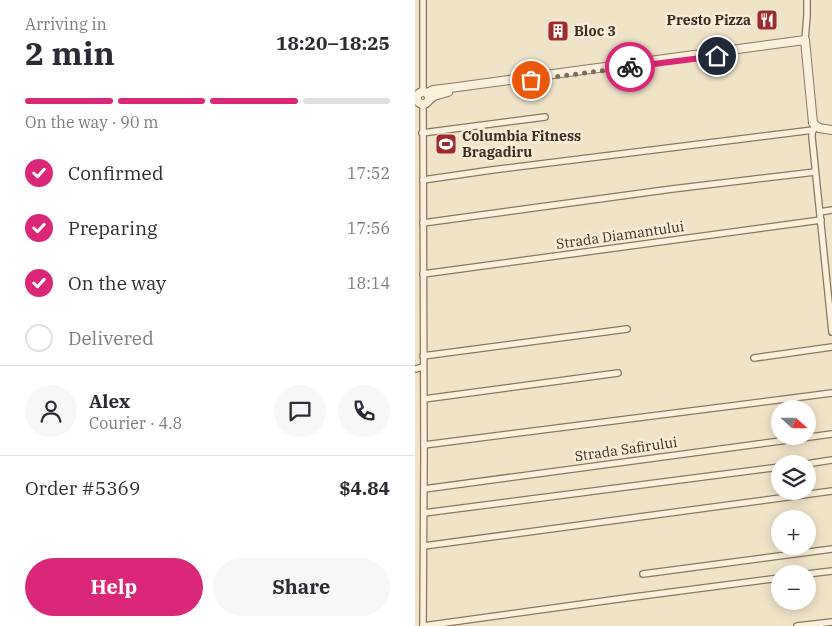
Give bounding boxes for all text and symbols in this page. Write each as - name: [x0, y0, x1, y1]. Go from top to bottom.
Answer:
- restaurant icon: Presto Pizza: [755, 8, 779, 32]
- place label: Presto Pizza: [667, 11, 751, 29]
- text: Arriving in: [25, 14, 107, 34]
- building icon: Bloc 3: [546, 19, 570, 43]
- place label: Bloc 3: [574, 22, 616, 40]
- text: 18:20–18:25: [276, 31, 390, 55]
- text: 2 min: [25, 32, 115, 74]
- pin: [696, 35, 738, 77]
- courier: [605, 42, 655, 92]
- icon: home: [703, 42, 731, 70]
- icon: bike: [616, 53, 644, 81]
- pin: [510, 59, 552, 101]
- icon: bag: [517, 66, 545, 94]
- text: On the way · 90 m: [25, 112, 159, 132]
- place label: Columbia Fitness Bragadiru: [462, 127, 581, 161]
- sports icon: Columbia Fitness Bragadiru: [434, 132, 458, 156]
- icon: check: [25, 159, 53, 187]
- text: Confirmed: [68, 161, 163, 185]
- text: 17:52: [347, 163, 390, 183]
- icon: check: [25, 214, 53, 242]
- text: Preparing: [68, 216, 157, 240]
- street label: Strada Diamantului: [555, 217, 685, 253]
- text: 17:56: [347, 218, 390, 238]
- icon: check: [25, 269, 53, 297]
- text: On the way: [68, 271, 166, 295]
- text: 18:14: [347, 273, 390, 293]
- text: Delivered: [68, 326, 154, 350]
- button: person: [25, 385, 77, 437]
- button: chat: [274, 385, 326, 437]
- button: phone: [338, 385, 390, 437]
- text: Alex: [89, 389, 130, 413]
- north arrow: [771, 400, 816, 445]
- map controls: [771, 400, 816, 610]
- text: Courier · 4.8: [89, 413, 182, 433]
- street label: Strada Safirului: [573, 433, 679, 465]
- button: layers: [771, 455, 816, 500]
- text: Order #5369: [25, 476, 140, 500]
- text: $4.84: [339, 476, 390, 500]
- button: +: [771, 510, 816, 555]
- button: Help: [25, 558, 203, 616]
- button: Share: [213, 558, 390, 616]
- button: −: [771, 565, 816, 610]

